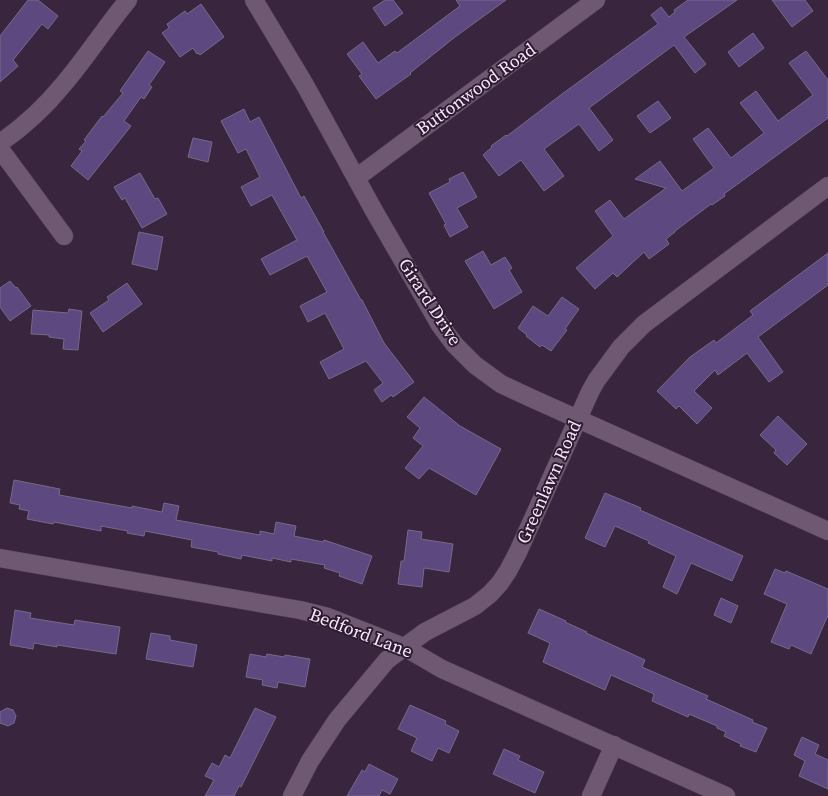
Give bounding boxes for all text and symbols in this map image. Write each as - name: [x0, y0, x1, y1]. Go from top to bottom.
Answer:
- street label: Buttonwood Road: [411, 37, 540, 140]
- street label: Girard Drive: [393, 253, 468, 350]
- street label: Greenlawn Road: [510, 416, 587, 547]
- street label: Bedford Lane: [306, 601, 416, 664]

